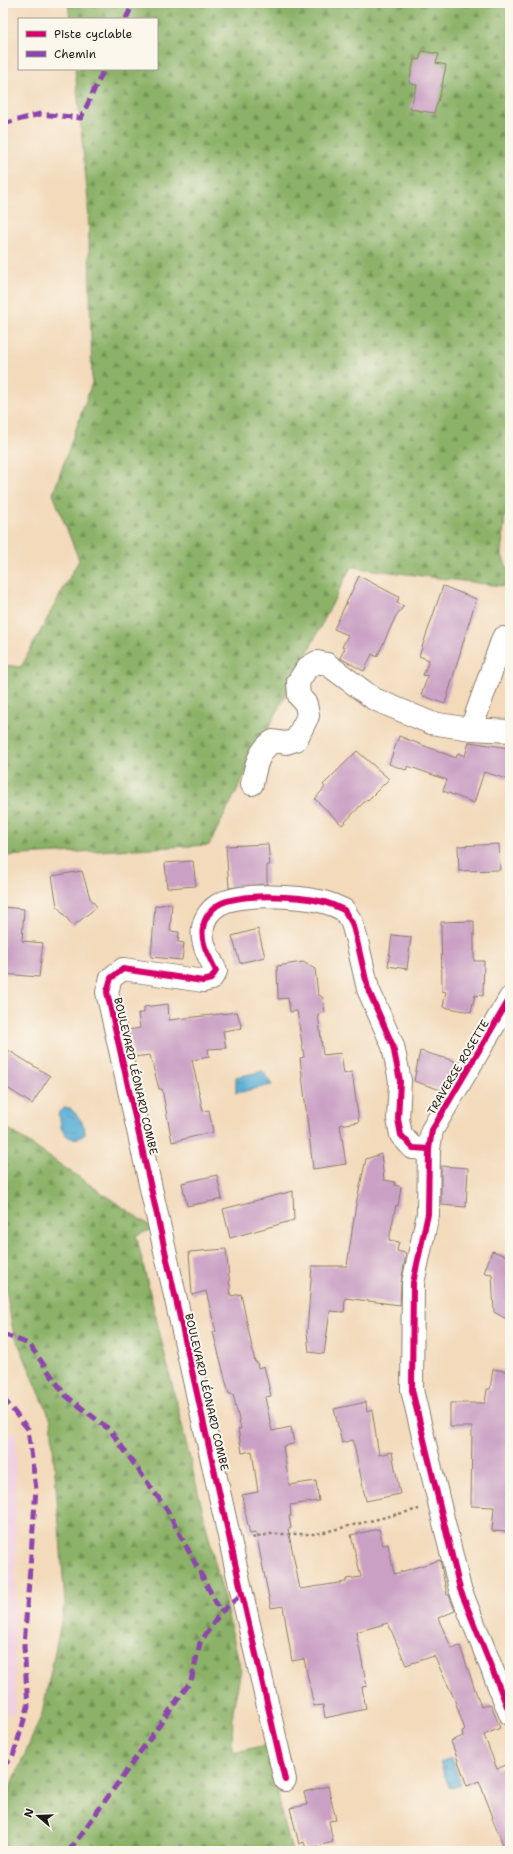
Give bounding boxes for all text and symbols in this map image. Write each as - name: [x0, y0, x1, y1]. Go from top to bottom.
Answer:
- legend: [18, 18, 158, 70]
- text: Piste cyclable: [54, 26, 132, 42]
- text: Chemin: [54, 46, 96, 62]
- street label: BOULEVARD LÉONARD COMBE: [110, 996, 162, 1156]
- street label: TRAVERSE ROSETTE: [424, 1017, 493, 1118]
- street label: BOULEVARD LÉONARD COMBE: [181, 1312, 233, 1472]
- north arrow: [18, 1796, 58, 1836]
- text: N: [21, 1806, 38, 1819]

